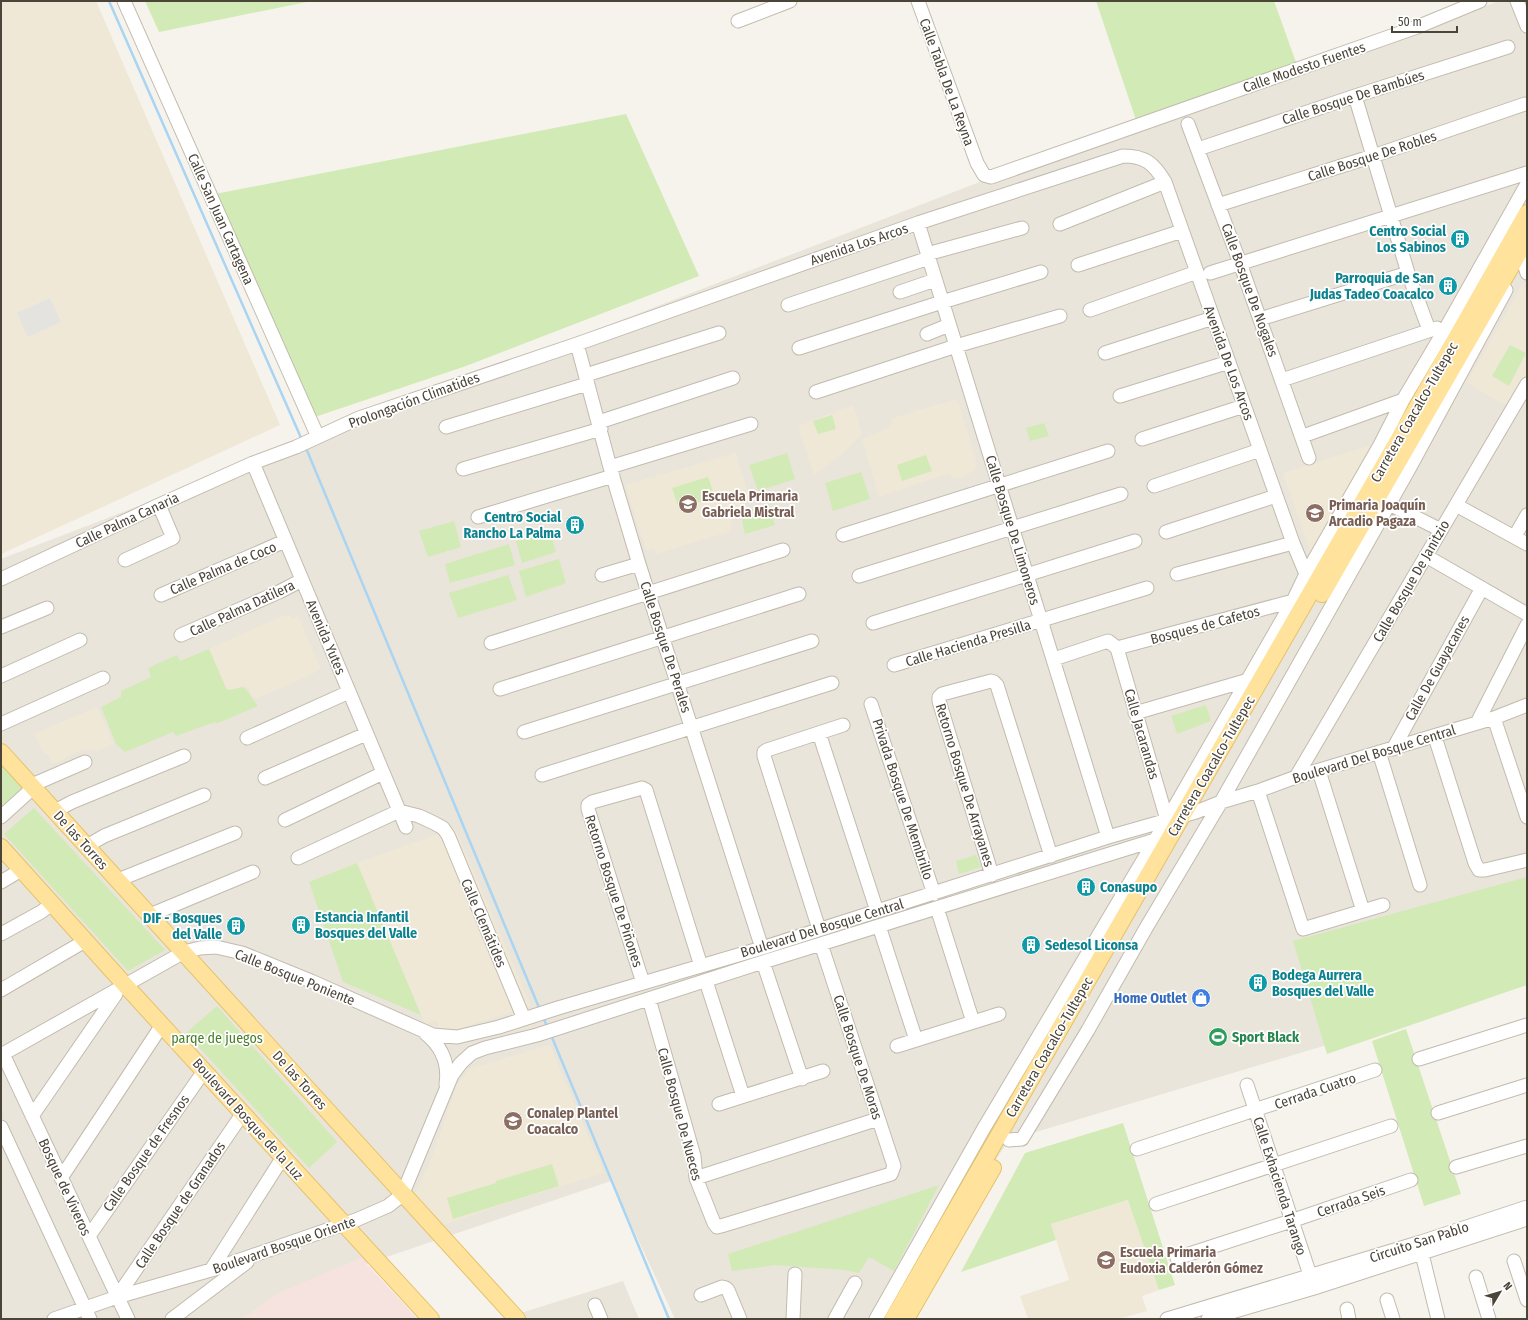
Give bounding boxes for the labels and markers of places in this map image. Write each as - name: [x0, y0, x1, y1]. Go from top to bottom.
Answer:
- place label: Centro Social Los Sabinos: [1369, 223, 1446, 256]
- building icon: Centro Social Los Sabinos: [1449, 228, 1471, 250]
- place label: Parroquia de San Judas Tadeo Coacalco: [1309, 270, 1435, 303]
- building icon: Parroquia de San Judas Tadeo Coacalco: [1437, 275, 1459, 297]
- place label: Escuela Primaria Gabriela Mistral: [702, 488, 798, 521]
- school or university icon: Escuela Primaria Gabriela Mistral: [677, 493, 699, 515]
- place label: Primaria Joaquín Arcadio Pagaza: [1328, 497, 1426, 530]
- school or university icon: Primaria Joaquín Arcadio Pagaza: [1304, 502, 1326, 524]
- place label: Centro Social Rancho La Palma: [464, 509, 561, 542]
- building icon: Centro Social Rancho La Palma: [564, 514, 586, 536]
- building icon: Conasupo: [1075, 876, 1097, 898]
- place label: Conasupo: [1100, 879, 1158, 896]
- place label: Estancia Infantil Bosques del Valle: [315, 909, 417, 942]
- place label: DIF - Bosques del Valle: [143, 910, 222, 943]
- building icon: Estancia Infantil Bosques del Valle: [290, 914, 312, 936]
- building icon: DIF - Bosques del Valle: [225, 915, 247, 937]
- building icon: Sedesol Liconsa: [1020, 934, 1042, 956]
- place label: Sedesol Liconsa: [1045, 937, 1138, 954]
- place label: Bodega Aurrera Bosques del Valle: [1272, 967, 1374, 1000]
- building icon: Bodega Aurrera Bosques del Valle: [1247, 972, 1269, 994]
- shop icon: Home Outlet: [1190, 987, 1212, 1009]
- place label: Home Outlet: [1114, 990, 1188, 1007]
- sports icon: Sport Black: [1207, 1026, 1229, 1048]
- place label: Sport Black: [1232, 1029, 1300, 1046]
- place label: Conalep Plantel Coacalco: [527, 1105, 618, 1138]
- school or university icon: Conalep Plantel Coacalco: [502, 1110, 524, 1132]
- place label: Escuela Primaria Eudoxia Calderón Gómez: [1120, 1244, 1263, 1277]
- school or university icon: Escuela Primaria Eudoxia Calderón Gómez: [1095, 1249, 1117, 1271]

